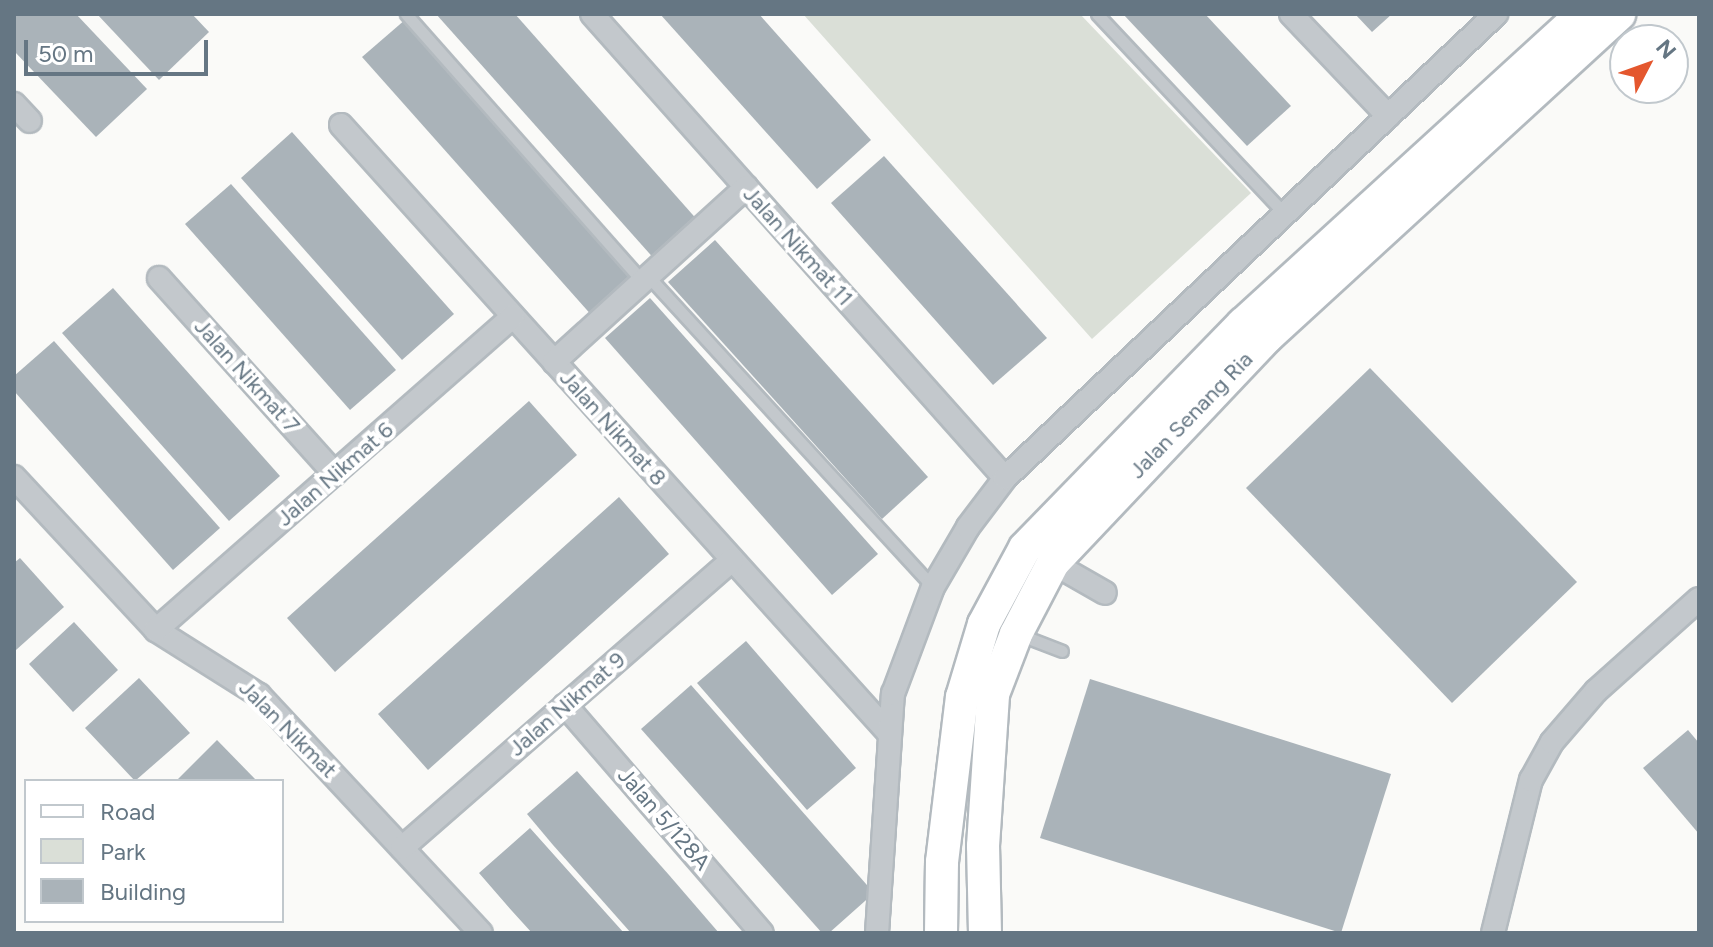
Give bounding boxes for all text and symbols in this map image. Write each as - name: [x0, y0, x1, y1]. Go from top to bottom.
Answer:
- scale bar: [28, 24, 212, 74]
- north arrow: [1609, 24, 1689, 104]
- text: N: [1650, 34, 1682, 65]
- text: 50 m: [38, 39, 94, 68]
- street label: Jalan Nikmat 11: [738, 181, 858, 311]
- street label: Jalan Nikmat 7: [189, 313, 305, 439]
- street label: Jalan Senang Ria: [1124, 346, 1258, 484]
- street label: Jalan Nikmat 8: [554, 365, 672, 491]
- street label: Jalan Nikmat 6: [272, 416, 398, 532]
- street label: Jalan Nikmat 9: [504, 646, 630, 762]
- street label: Jalan Nikmat: [234, 675, 342, 783]
- street label: Jalan 5/128A: [612, 762, 716, 876]
- legend: [24, 779, 284, 923]
- text: Road: [100, 797, 155, 826]
- text: Park: [100, 837, 146, 866]
- text: Building: [100, 877, 186, 906]

